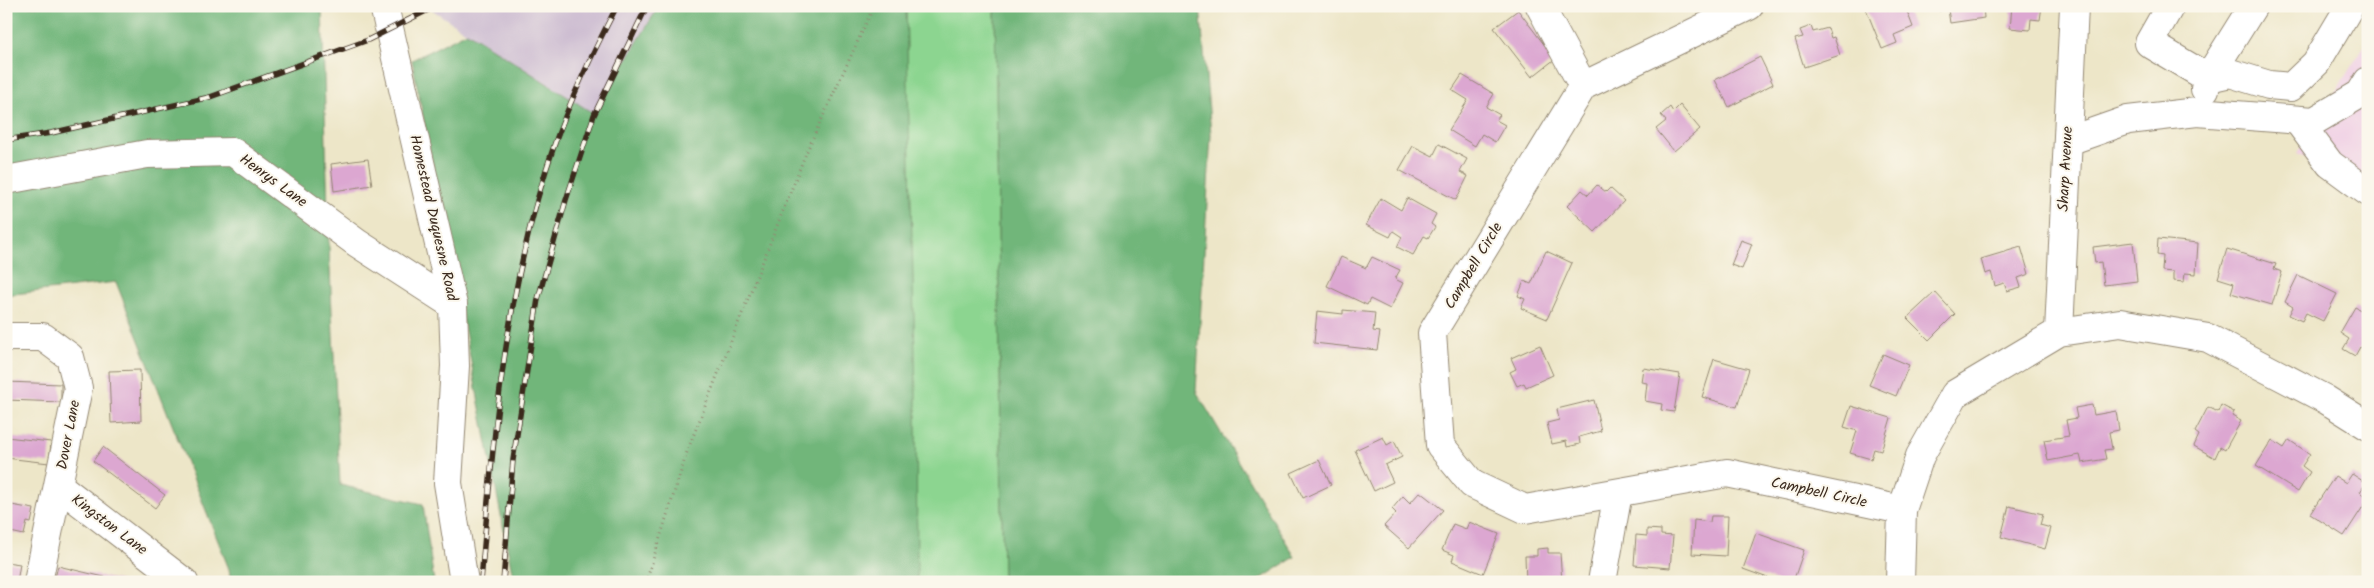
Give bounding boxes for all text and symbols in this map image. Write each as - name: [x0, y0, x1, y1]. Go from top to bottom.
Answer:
- street label: Sharp Avenue: [2052, 126, 2080, 212]
- street label: Homestead Duquesne Road: [402, 132, 464, 304]
- street label: Henrys Lane: [234, 148, 312, 214]
- street label: Campbell Circle: [1439, 218, 1510, 314]
- street label: Dover Lane: [50, 398, 88, 472]
- street label: Campbell Circle: [1769, 471, 1870, 515]
- street label: Kingston Lane: [66, 488, 153, 562]

